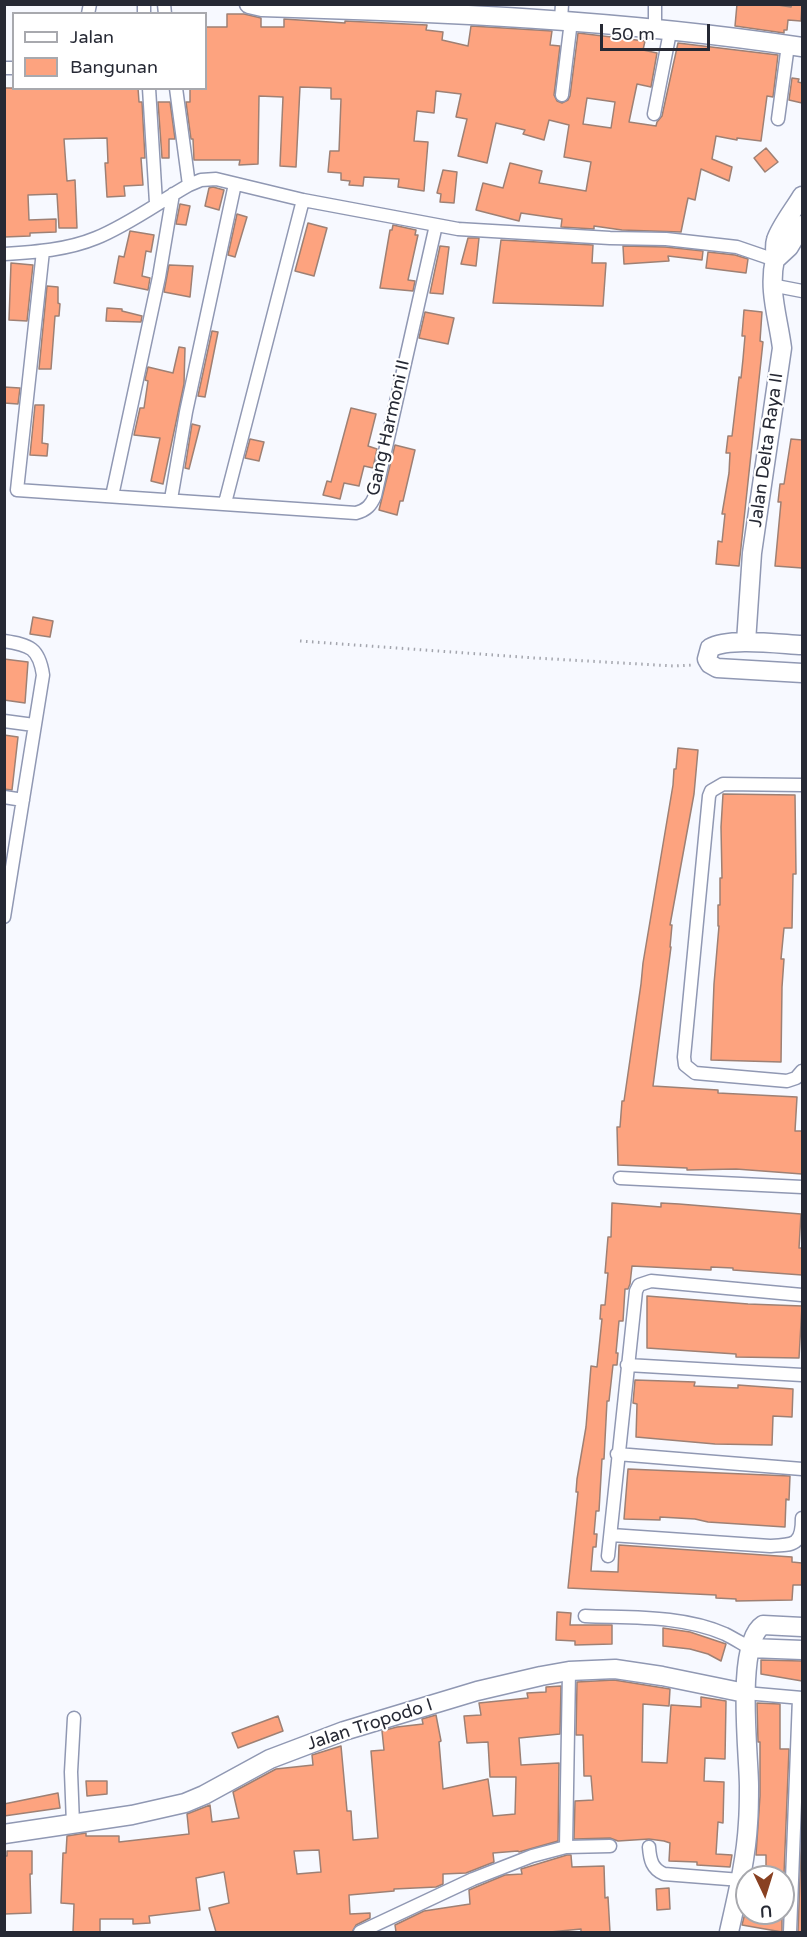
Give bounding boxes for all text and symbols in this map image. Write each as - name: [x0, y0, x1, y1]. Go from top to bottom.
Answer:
- legend: [12, 12, 207, 90]
- scale bar: [603, 12, 712, 50]
- text: 50 m: [611, 23, 655, 45]
- text: Jalan: [70, 26, 114, 48]
- text: Bangunan: [70, 56, 158, 78]
- street label: Gang Harmoni II: [363, 358, 415, 498]
- street label: Jalan Delta Raya II: [745, 371, 789, 529]
- street label: Jalan Tropodo I: [305, 1695, 435, 1755]
- north arrow: [735, 1865, 795, 1925]
- text: U: [759, 1901, 773, 1921]

